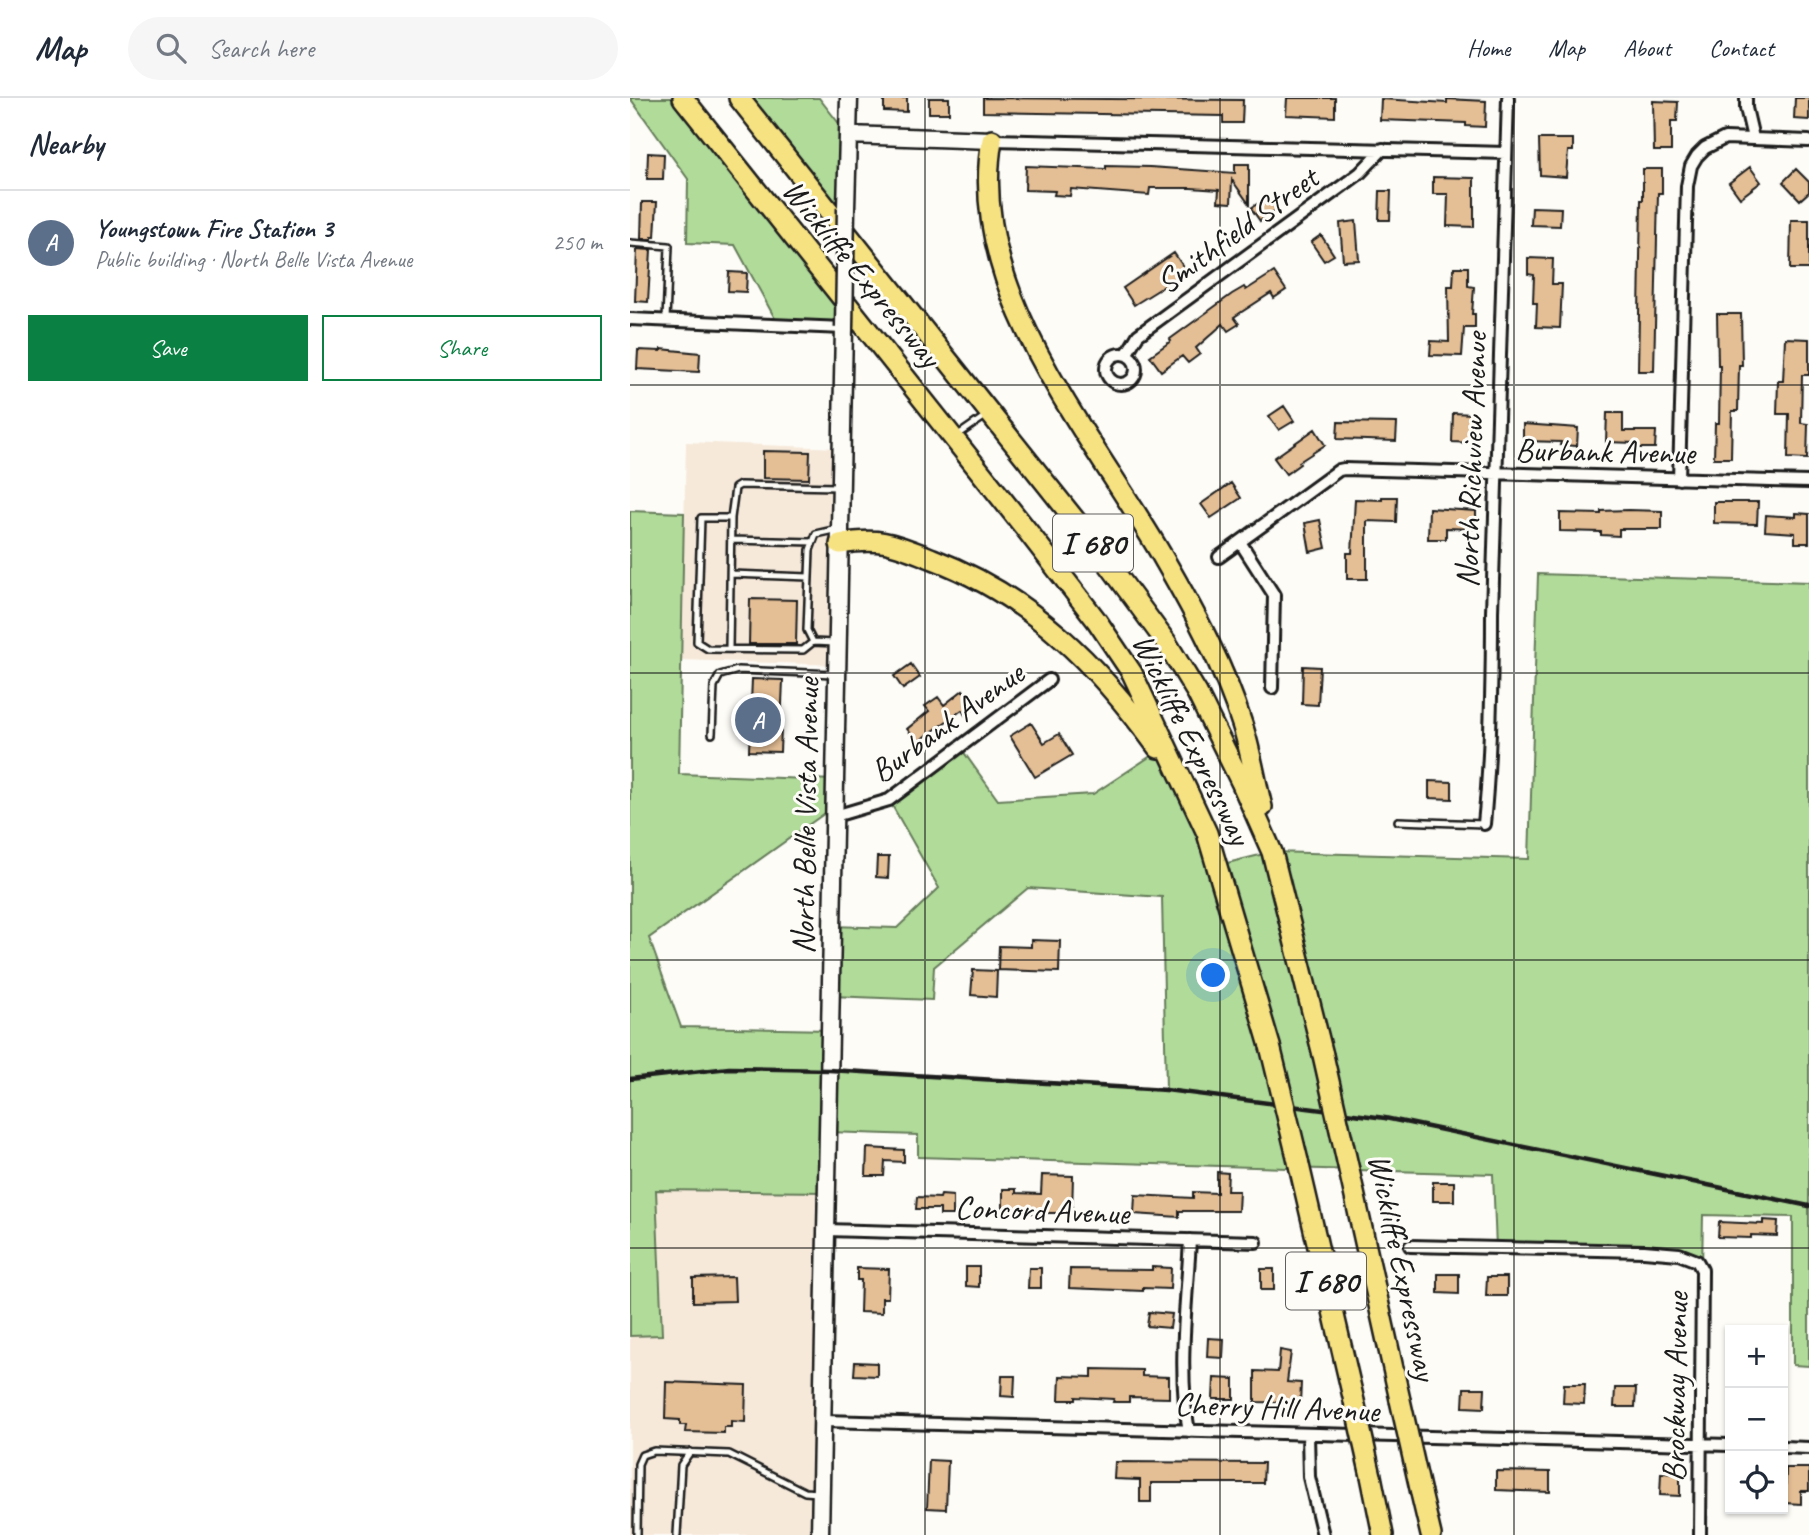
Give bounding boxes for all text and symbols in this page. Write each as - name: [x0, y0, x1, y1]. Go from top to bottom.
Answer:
- search box: [128, 17, 618, 80]
- text: Map: [35, 27, 86, 69]
- icon: search: [152, 29, 190, 67]
- text: Search here: [208, 32, 314, 65]
- text: Home: [1467, 33, 1510, 63]
- text: Map: [1548, 33, 1585, 63]
- text: About: [1623, 33, 1671, 63]
- text: Contact: [1709, 33, 1774, 63]
- text: Nearby: [28, 125, 104, 163]
- street label: Smithfield Street: [1148, 155, 1329, 303]
- street label: Wickliffe Expressway: [773, 170, 952, 378]
- text: Youngstown Fire Station 3: [95, 212, 333, 245]
- text: A: [45, 228, 57, 257]
- text: 250 m: [553, 228, 602, 257]
- text: Public building · North Belle Vista Avenue: [95, 245, 412, 274]
- button: Save: [28, 315, 308, 381]
- button: Share: [322, 315, 602, 381]
- street label: North Richview Avenue: [1446, 329, 1497, 588]
- street label: Burbank Avenue: [1515, 428, 1697, 474]
- road number: I 680: [1053, 514, 1133, 572]
- street label: Wickliffe Expressway: [1123, 626, 1262, 854]
- street label: Burbank Avenue: [862, 651, 1034, 792]
- street label: North Belle Vista Avenue: [782, 675, 828, 955]
- pin: A: [735, 694, 781, 746]
- your location: [1196, 958, 1230, 992]
- street label: Wickliffe Expressway: [1359, 1150, 1448, 1386]
- street label: Concord Avenue: [954, 1186, 1132, 1234]
- road number: I 680: [1286, 1252, 1366, 1310]
- street label: Brockway Avenue: [1652, 1290, 1698, 1482]
- map controls: [1725, 1325, 1788, 1514]
- button: +: [1725, 1325, 1788, 1388]
- street label: Cherry Hill Avenue: [1174, 1382, 1382, 1432]
- button: −: [1725, 1388, 1788, 1451]
- button: locate: [1725, 1451, 1788, 1514]

